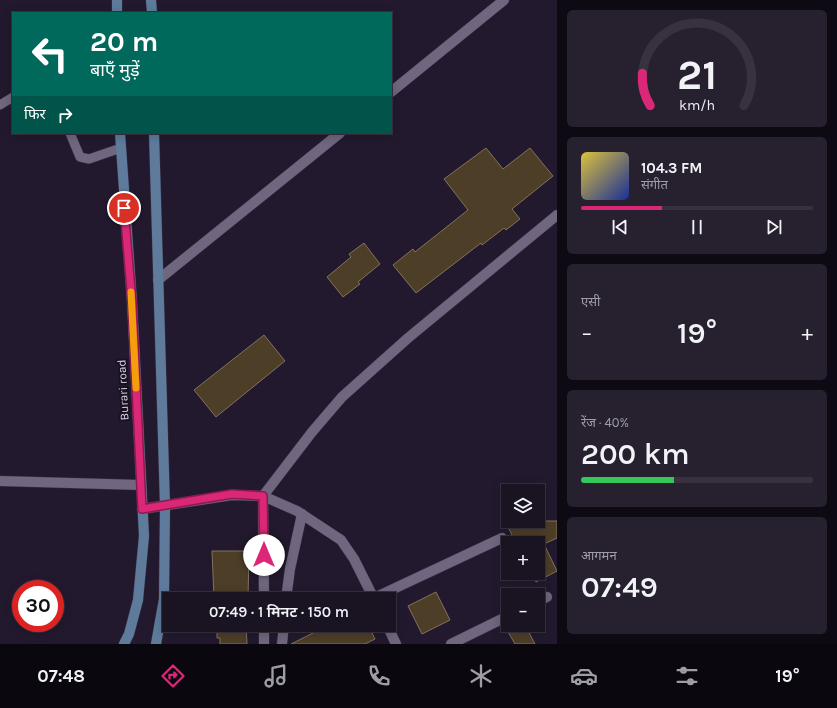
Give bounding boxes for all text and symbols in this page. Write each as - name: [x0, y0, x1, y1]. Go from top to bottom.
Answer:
- text: 20 m: [90, 25, 158, 58]
- icon: left: [24, 28, 76, 80]
- text: 21: [677, 51, 717, 99]
- text: बाएँ मुड़ें: [90, 59, 140, 81]
- text: km/h: [679, 97, 715, 114]
- icon: right: [54, 104, 76, 126]
- text: फिर: [24, 105, 46, 123]
- text: 104.3 FM: [641, 159, 702, 177]
- text: संगीत: [641, 177, 668, 192]
- pin: [107, 191, 141, 225]
- icon: arrive: [113, 197, 135, 219]
- icon: previous: [609, 216, 631, 238]
- icon: pause: [686, 216, 708, 238]
- icon: next: [763, 216, 785, 238]
- text: एसी: [581, 294, 600, 309]
- text: 19°: [677, 315, 717, 351]
- text: −: [581, 320, 593, 346]
- text: +: [801, 320, 813, 346]
- street label: Burari road: [114, 359, 132, 421]
- text: रेंज · 40%: [581, 415, 629, 430]
- text: 200 km: [581, 436, 690, 472]
- map controls: [501, 484, 545, 632]
- button: layers: [501, 484, 545, 528]
- position arrow: [243, 534, 285, 576]
- button: +: [501, 536, 545, 580]
- text: आगमन: [581, 548, 617, 563]
- text: 07:49: [581, 569, 658, 605]
- speed limit sign: 30: [12, 580, 64, 632]
- button: −: [501, 588, 545, 632]
- text: 07:49 · 1 मिनट · 150 m: [209, 603, 349, 621]
- icon: directions: [159, 662, 187, 690]
- icon: music: [262, 662, 290, 690]
- icon: phone: [365, 662, 393, 690]
- icon: climate: [467, 662, 495, 690]
- icon: car: [570, 662, 598, 690]
- icon: filters: [673, 662, 701, 690]
- text: 07:48: [37, 665, 85, 687]
- text: 19°: [775, 665, 800, 687]

